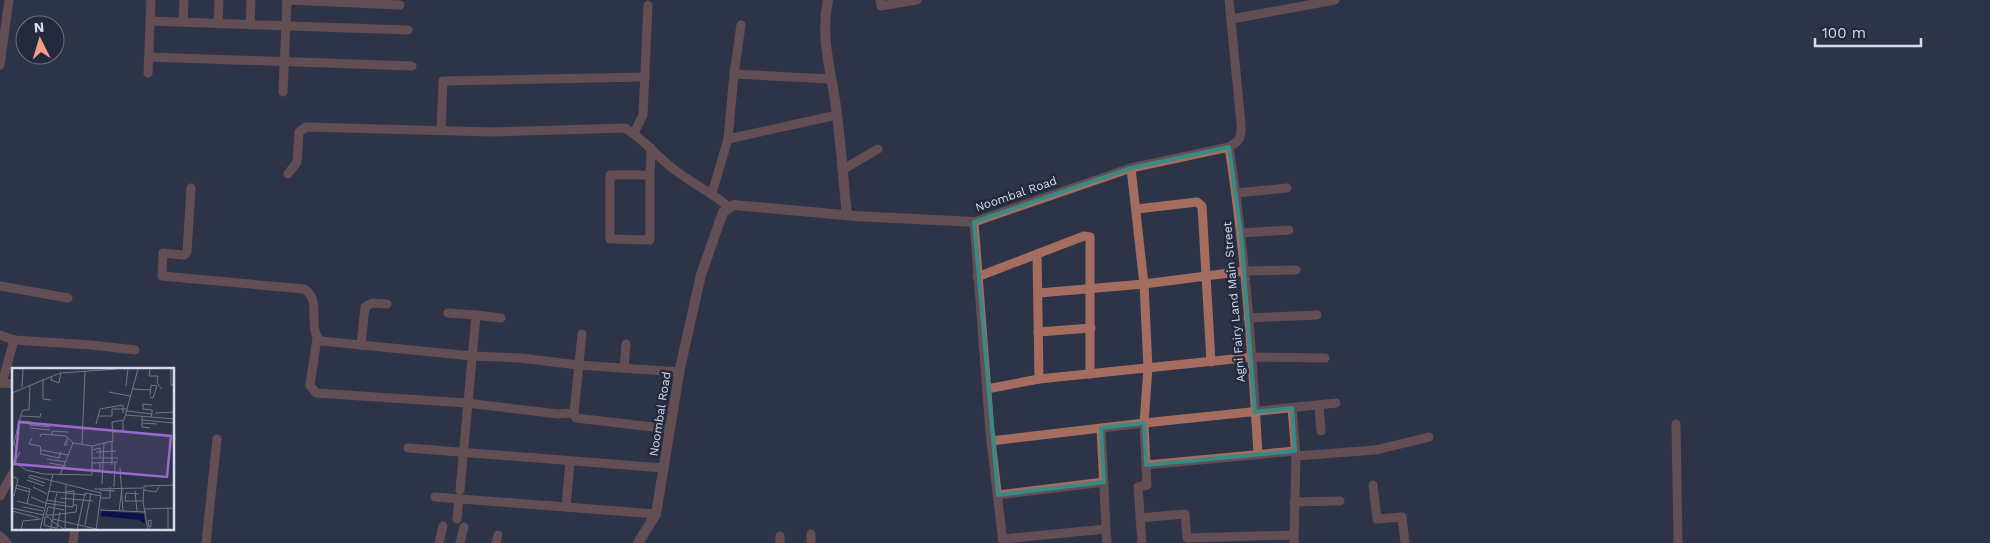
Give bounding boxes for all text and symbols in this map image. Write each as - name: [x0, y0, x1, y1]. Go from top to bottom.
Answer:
- north arrow: [15, 15, 65, 65]
- scale bar: [1815, 15, 1921, 47]
- text: N: [33, 19, 45, 35]
- text: 100 m: [1822, 24, 1866, 42]
- street label: Noombal Road: [973, 173, 1059, 215]
- street label: Agni Fairy Land Main Street: [1220, 221, 1248, 383]
- inset map: [12, 368, 175, 530]
- street label: Noombal Road: [646, 371, 674, 457]

